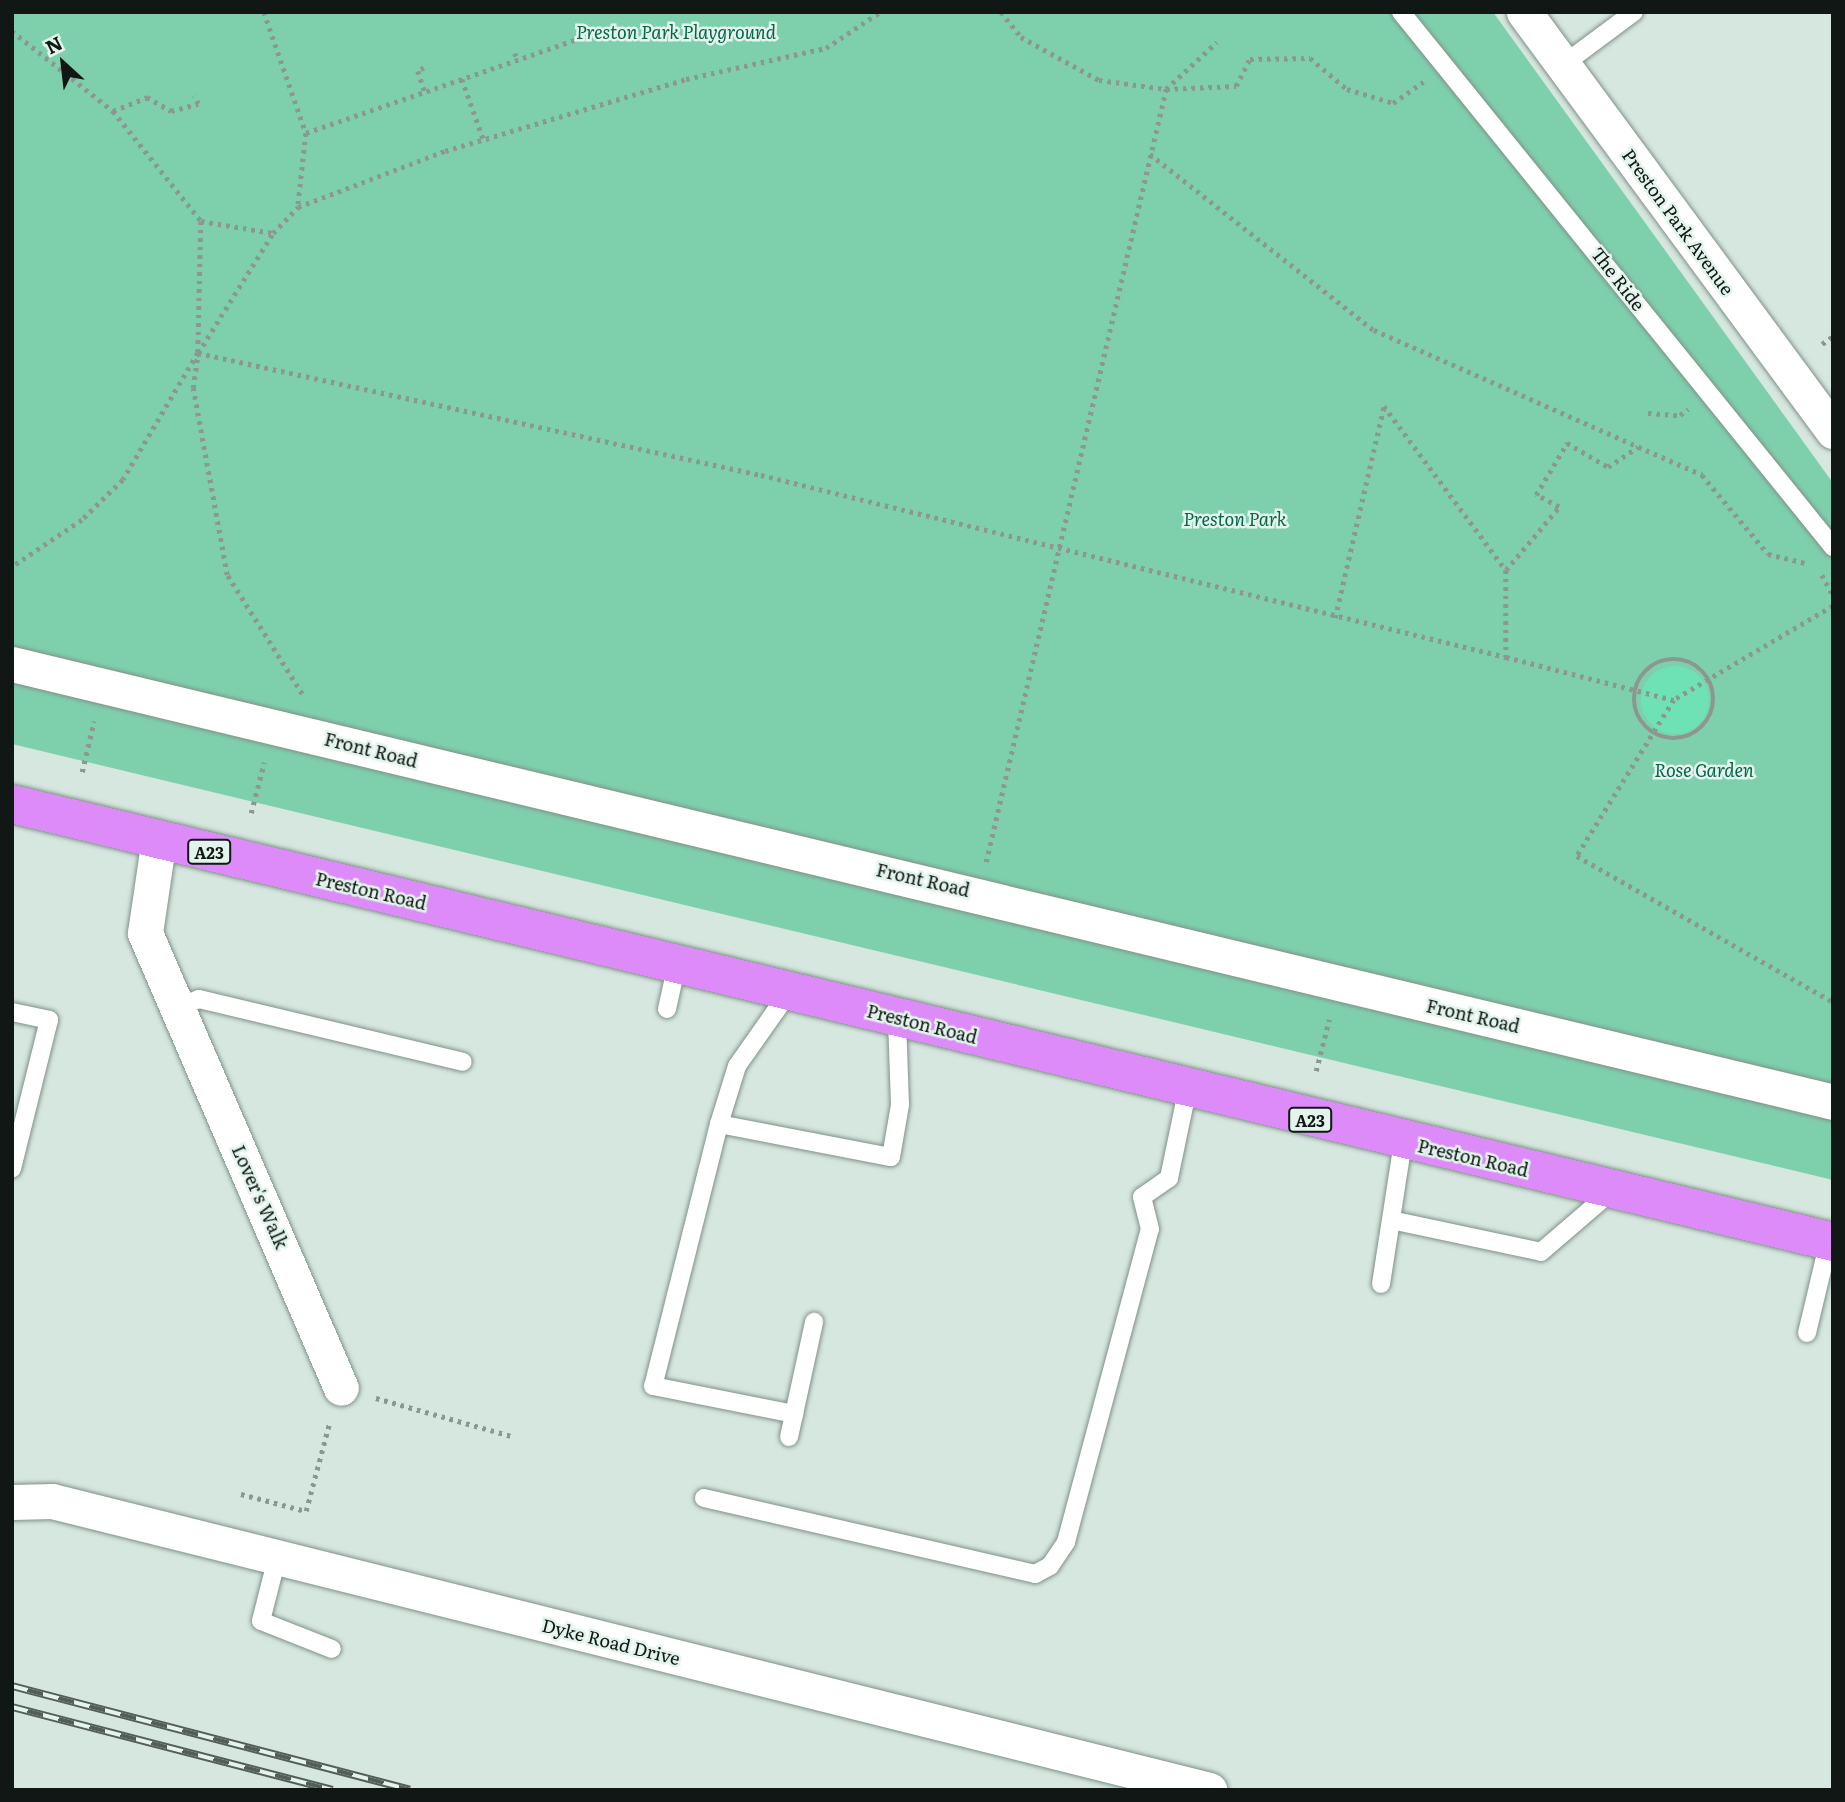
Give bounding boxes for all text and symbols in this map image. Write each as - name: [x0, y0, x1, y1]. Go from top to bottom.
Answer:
- park label: Preston Park Playground: [576, 21, 776, 43]
- north arrow: [28, 28, 98, 98]
- text: N: [40, 28, 67, 60]
- street label: Preston Park Avenue: [1618, 145, 1738, 299]
- street label: The Ride: [1587, 243, 1649, 315]
- park label: Preston Park: [1183, 508, 1287, 530]
- street label: Front Road: [322, 728, 420, 772]
- park label: Rose Garden: [1654, 759, 1754, 781]
- road number: A23: [186, 839, 232, 864]
- street label: Front Road: [874, 859, 972, 901]
- street label: Preston Road: [314, 868, 428, 914]
- street label: Front Road: [1424, 995, 1522, 1037]
- street label: Preston Road: [865, 1000, 979, 1048]
- road number: A23: [1287, 1108, 1333, 1132]
- street label: Preston Road: [1416, 1135, 1530, 1181]
- street label: Lover's Walk: [228, 1142, 292, 1252]
- street label: Dyke Road Drive: [540, 1614, 682, 1670]

